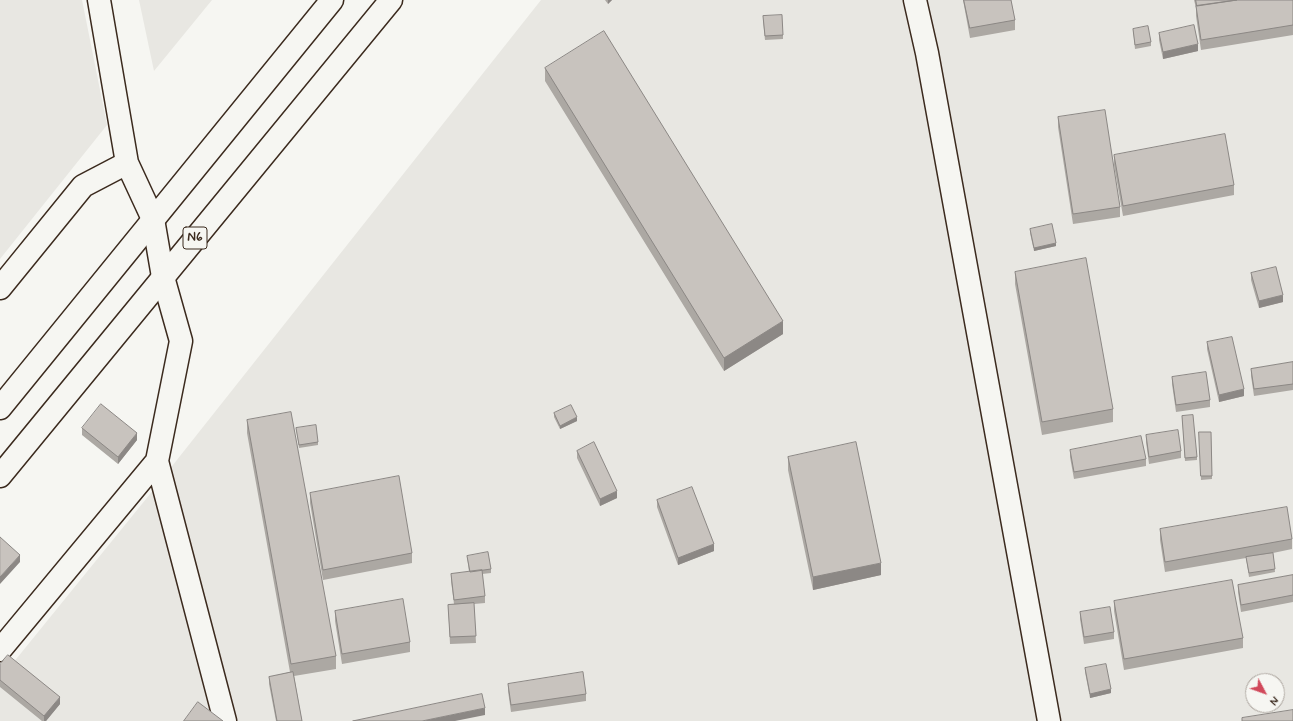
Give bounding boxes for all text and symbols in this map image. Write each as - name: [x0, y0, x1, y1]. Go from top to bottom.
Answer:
- road number: N6: [183, 227, 207, 249]
- north arrow: [1245, 673, 1285, 713]
- text: N: [1266, 693, 1281, 708]

